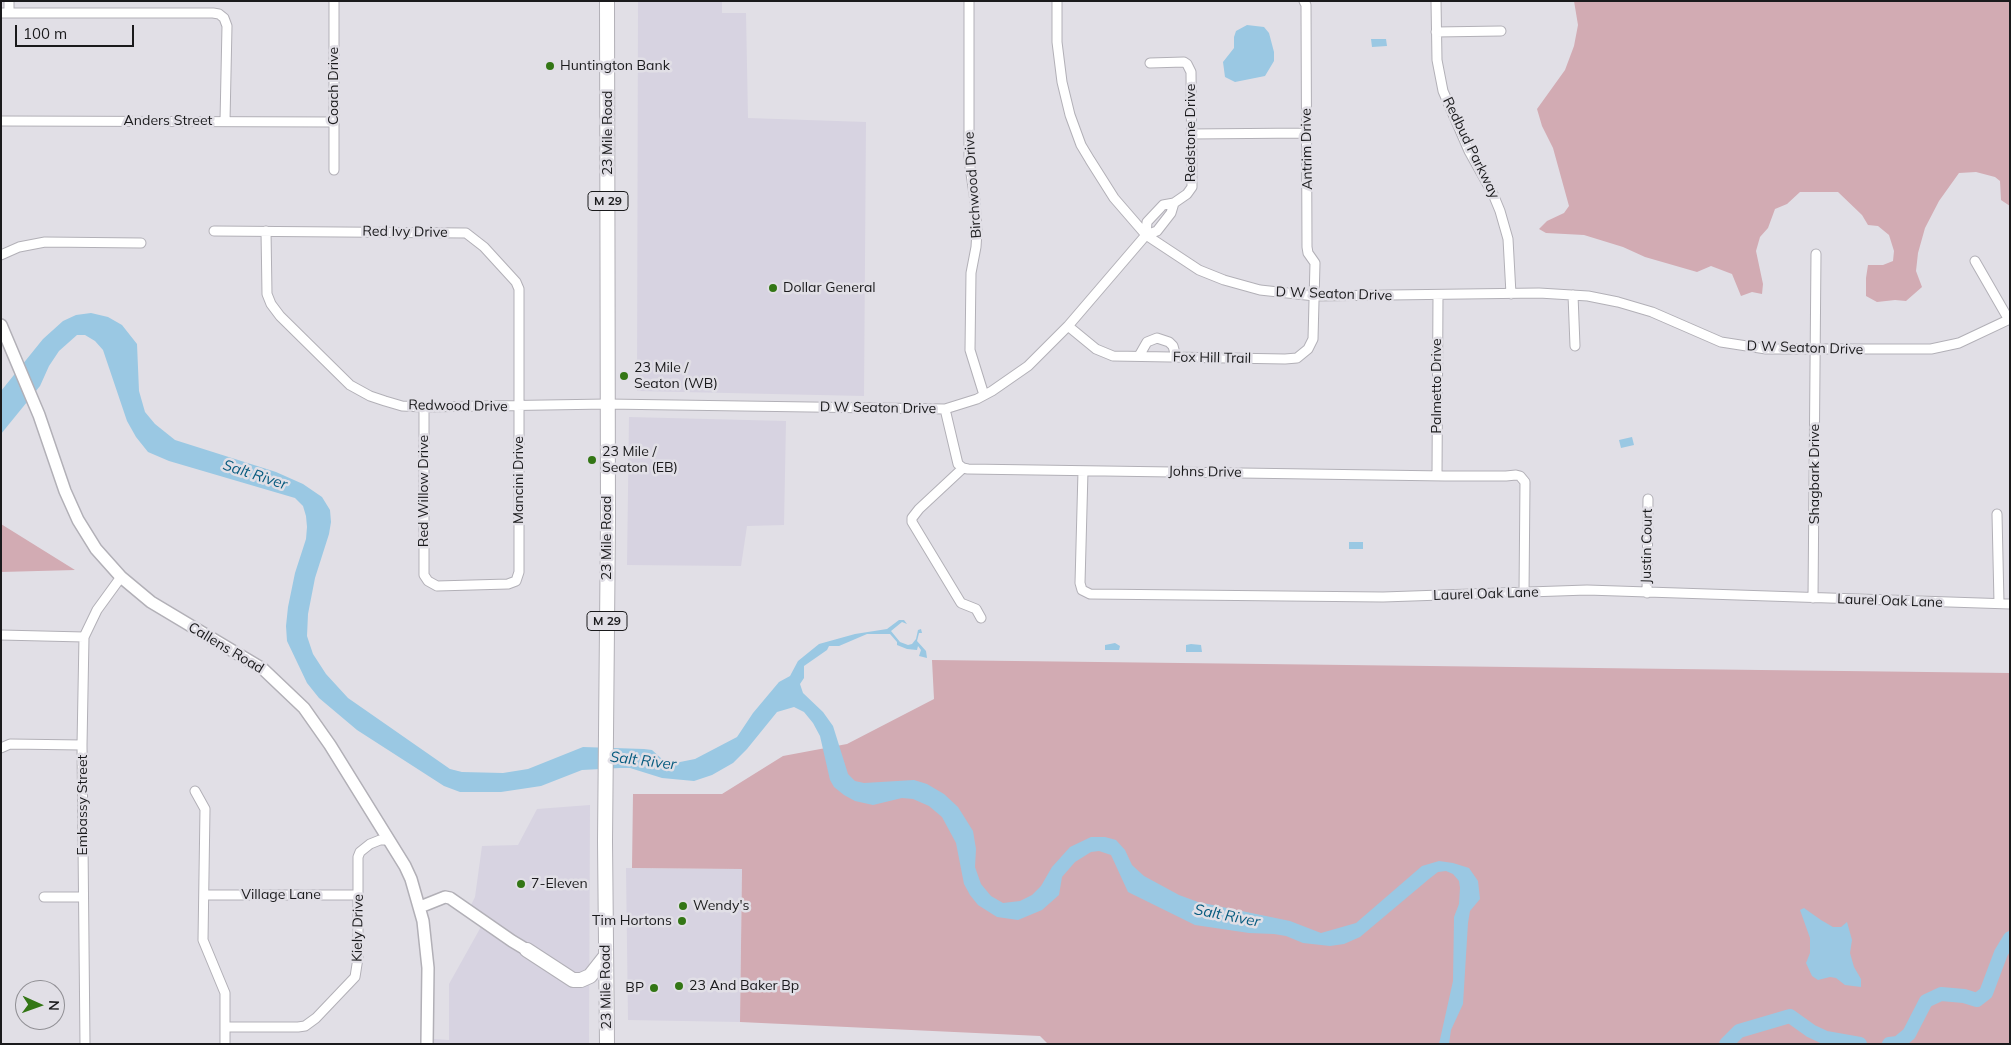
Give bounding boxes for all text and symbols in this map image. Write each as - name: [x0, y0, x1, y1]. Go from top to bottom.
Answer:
- scale bar: [18, 15, 136, 47]
- text: 100 m: [23, 24, 67, 43]
- street label: Coach Drive: [326, 47, 342, 125]
- place label: Huntington Bank: [560, 58, 670, 74]
- marker: Huntington Bank: [544, 60, 556, 72]
- street label: Redstone Drive: [1183, 84, 1199, 182]
- street label: 23 Mile Road: [600, 91, 616, 175]
- street label: Redbud Parkway: [1439, 94, 1503, 202]
- street label: Antrim Drive: [1298, 108, 1316, 190]
- street label: Anders Street: [124, 113, 212, 129]
- street label: Birchwood Drive: [961, 131, 985, 239]
- road number: M 29: [588, 192, 628, 210]
- street label: Red Ivy Drive: [362, 223, 448, 241]
- place label: Dollar General: [783, 280, 876, 296]
- marker: Dollar General: [767, 282, 779, 294]
- street label: D W Seaton Drive: [1275, 284, 1393, 304]
- street label: Palmetto Drive: [1429, 338, 1445, 434]
- street label: D W Seaton Drive: [1746, 338, 1864, 358]
- street label: Fox Hill Trail: [1173, 349, 1251, 367]
- place label: 23 Mile / Seaton (WB): [634, 360, 718, 392]
- marker: 23 Mile / Seaton (WB): [618, 370, 630, 382]
- street label: Redwood Drive: [408, 397, 508, 415]
- street label: D W Seaton Drive: [820, 399, 936, 417]
- street label: Shagbark Drive: [1807, 424, 1823, 524]
- street label: Red Willow Drive: [416, 435, 432, 547]
- street label: Mancini Drive: [511, 436, 527, 524]
- place label: 23 Mile / Seaton (EB): [602, 444, 678, 477]
- marker: 23 Mile / Seaton (EB): [586, 454, 598, 466]
- water label: Salt River: [221, 456, 289, 494]
- street label: Johns Drive: [1168, 463, 1242, 481]
- street label: 23 Mile Road: [599, 496, 615, 580]
- street label: Justin Court: [1638, 508, 1656, 584]
- street label: Laurel Oak Lane: [1433, 584, 1539, 604]
- street label: Laurel Oak Lane: [1837, 591, 1943, 611]
- road number: M 29: [587, 612, 627, 630]
- street label: Callens Road: [185, 619, 267, 677]
- water label: Salt River: [609, 748, 677, 774]
- street label: Embassy Street: [75, 755, 91, 855]
- place label: 7-Eleven: [531, 876, 588, 892]
- marker: 7-Eleven: [515, 878, 527, 890]
- street label: Village Lane: [241, 887, 321, 903]
- street label: Kiely Drive: [349, 894, 367, 962]
- place label: Wendy's: [693, 898, 749, 914]
- marker: Wendy's: [677, 900, 689, 912]
- water label: Salt River: [1193, 901, 1261, 931]
- place label: Tim Hortons: [592, 913, 672, 929]
- marker: Tim Hortons: [676, 915, 688, 927]
- street label: 23 Mile Road: [597, 944, 615, 1030]
- place label: 23 And Baker Bp: [689, 978, 799, 994]
- north arrow: [15, 980, 65, 1030]
- place label: BP: [625, 980, 644, 996]
- marker: 23 And Baker Bp: [673, 980, 685, 992]
- marker: BP: [648, 982, 660, 994]
- text: N: [45, 1000, 63, 1011]

